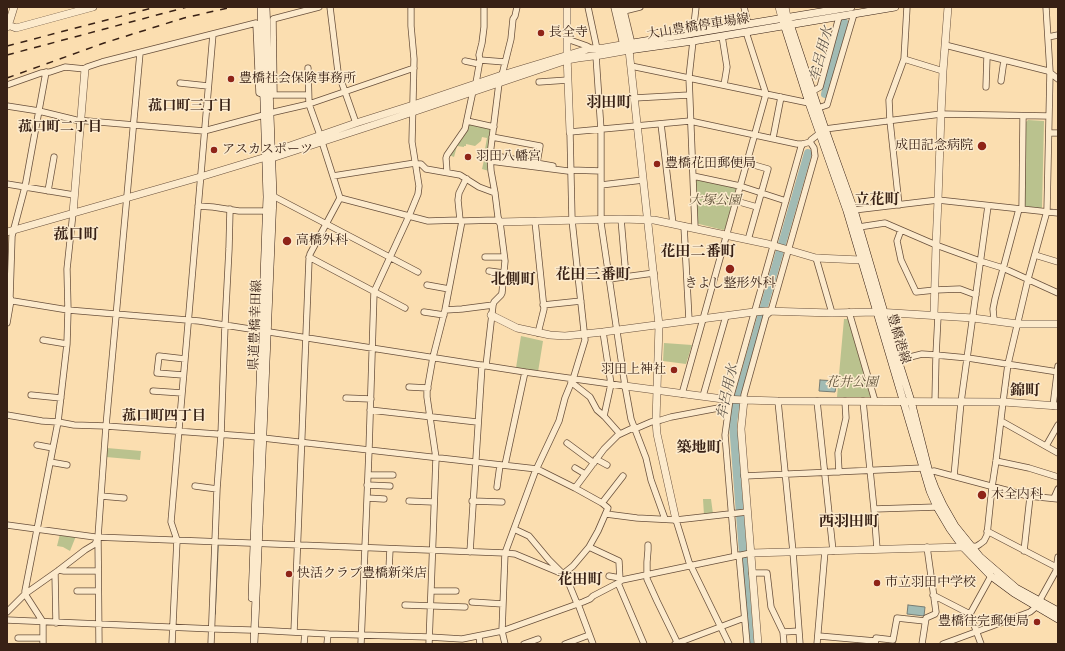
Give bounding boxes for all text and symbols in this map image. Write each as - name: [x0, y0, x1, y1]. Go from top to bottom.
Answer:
- street label: 大山豊橋停車場線: [645, 11, 751, 43]
- place label: 長全寺: [549, 25, 588, 41]
- water label: 牟呂用水: [807, 25, 837, 83]
- marker: 長全寺: [536, 28, 546, 38]
- place label: 豊橋社会保険事務所: [239, 71, 356, 87]
- marker: 豊橋社会保険事務所: [226, 74, 236, 84]
- district label: 羽田町: [587, 94, 631, 112]
- district label: 菰口町三丁目: [148, 99, 232, 115]
- district label: 菰口町二丁目: [18, 120, 102, 136]
- place label: 成田記念病院: [895, 138, 973, 154]
- marker: 成田記念病院: [976, 140, 988, 152]
- place label: アスカスポーツ: [222, 142, 313, 158]
- marker: アスカスポーツ: [209, 145, 219, 155]
- place label: 羽田八幡宮: [476, 149, 541, 165]
- marker: 羽田八幡宮: [463, 152, 473, 162]
- place label: 豊橋花田郵便局: [665, 156, 756, 172]
- marker: 豊橋花田郵便局: [652, 159, 662, 169]
- district label: 立花町: [855, 191, 899, 209]
- park label: 大塚公園: [689, 193, 741, 209]
- district label: 菰口町: [54, 226, 98, 244]
- place label: 高橋外科: [296, 233, 348, 249]
- marker: 高橋外科: [281, 235, 293, 247]
- district label: 花田二番町: [661, 243, 735, 261]
- marker: きよし整形外科: [724, 263, 736, 275]
- district label: 花田三番町: [556, 266, 630, 284]
- district label: 北側町: [491, 271, 535, 289]
- place label: きよし整形外科: [685, 276, 775, 292]
- street label: 県道豊橋幸田線: [247, 279, 265, 371]
- street label: 豊橋港線: [883, 312, 913, 366]
- place label: 羽田上神社: [601, 362, 666, 378]
- water label: 牟呂用水: [714, 363, 742, 421]
- marker: 羽田上神社: [669, 365, 679, 375]
- park label: 花井公園: [826, 375, 878, 391]
- district label: 錦町: [1010, 382, 1040, 400]
- district label: 菰口町四丁目: [122, 409, 206, 425]
- district label: 築地町: [677, 439, 721, 457]
- place label: 木全内科: [991, 487, 1043, 503]
- marker: 木全内科: [976, 489, 988, 501]
- district label: 西羽田町: [819, 513, 879, 531]
- place label: 快活クラブ豊橋新栄店: [297, 566, 427, 582]
- marker: 快活クラブ豊橋新栄店: [284, 569, 294, 579]
- district label: 花田町: [558, 571, 602, 589]
- place label: 市立羽田中学校: [885, 575, 976, 591]
- marker: 市立羽田中学校: [872, 578, 882, 588]
- place label: 豊橋往完郵便局: [938, 614, 1029, 630]
- marker: 豊橋往完郵便局: [1032, 617, 1042, 627]

